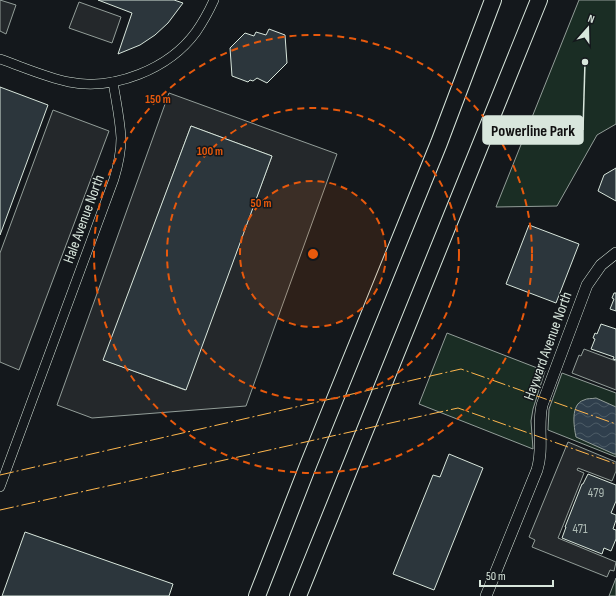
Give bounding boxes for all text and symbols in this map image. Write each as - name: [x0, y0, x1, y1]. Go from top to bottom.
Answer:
- north arrow: [568, 8, 608, 48]
- text: N: [586, 12, 596, 26]
- text: 150 m: [145, 92, 171, 107]
- callout: Powerline Park: [483, 116, 583, 144]
- text: Powerline Park: [491, 122, 575, 141]
- text: 100 m: [197, 144, 223, 159]
- street label: Hale Avenue North: [59, 172, 109, 266]
- text: 50 m: [251, 196, 271, 211]
- centre of rings: [306, 247, 320, 261]
- street label: Hayward Avenue North: [520, 289, 576, 403]
- house number: 479: [588, 485, 604, 501]
- house number: 471: [572, 521, 588, 537]
- scale bar: [480, 562, 553, 588]
- text: 50 m: [486, 569, 506, 584]

